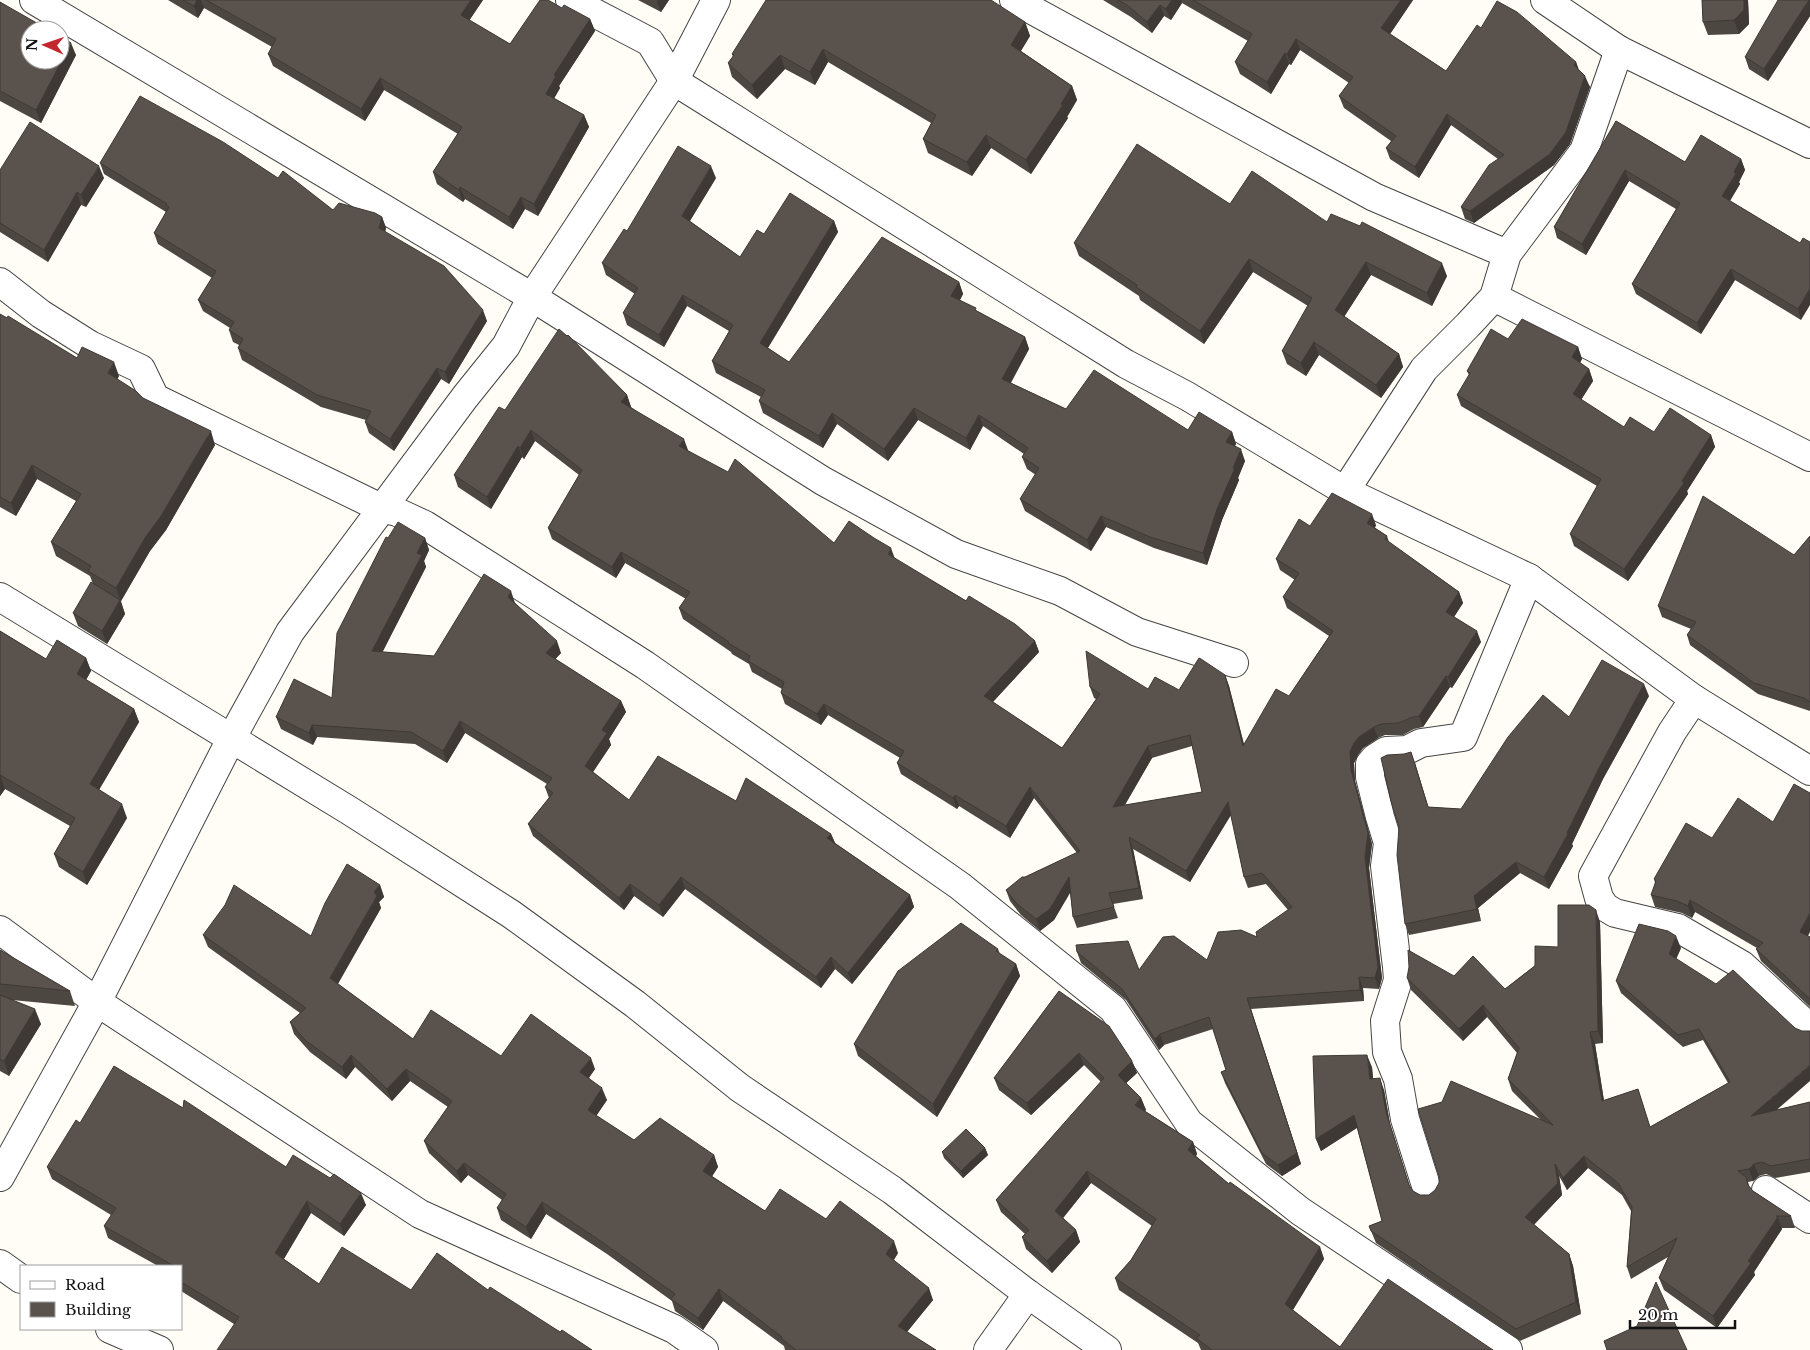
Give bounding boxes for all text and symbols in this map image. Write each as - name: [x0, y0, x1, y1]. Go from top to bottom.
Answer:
- north arrow: [20, 20, 70, 70]
- text: N: [23, 38, 41, 51]
- legend: [20, 1265, 182, 1330]
- text: Road: [65, 1275, 105, 1294]
- scale bar: [1630, 1298, 1735, 1330]
- text: Building: [65, 1300, 132, 1319]
- text: 20 m: [1638, 1305, 1678, 1324]

